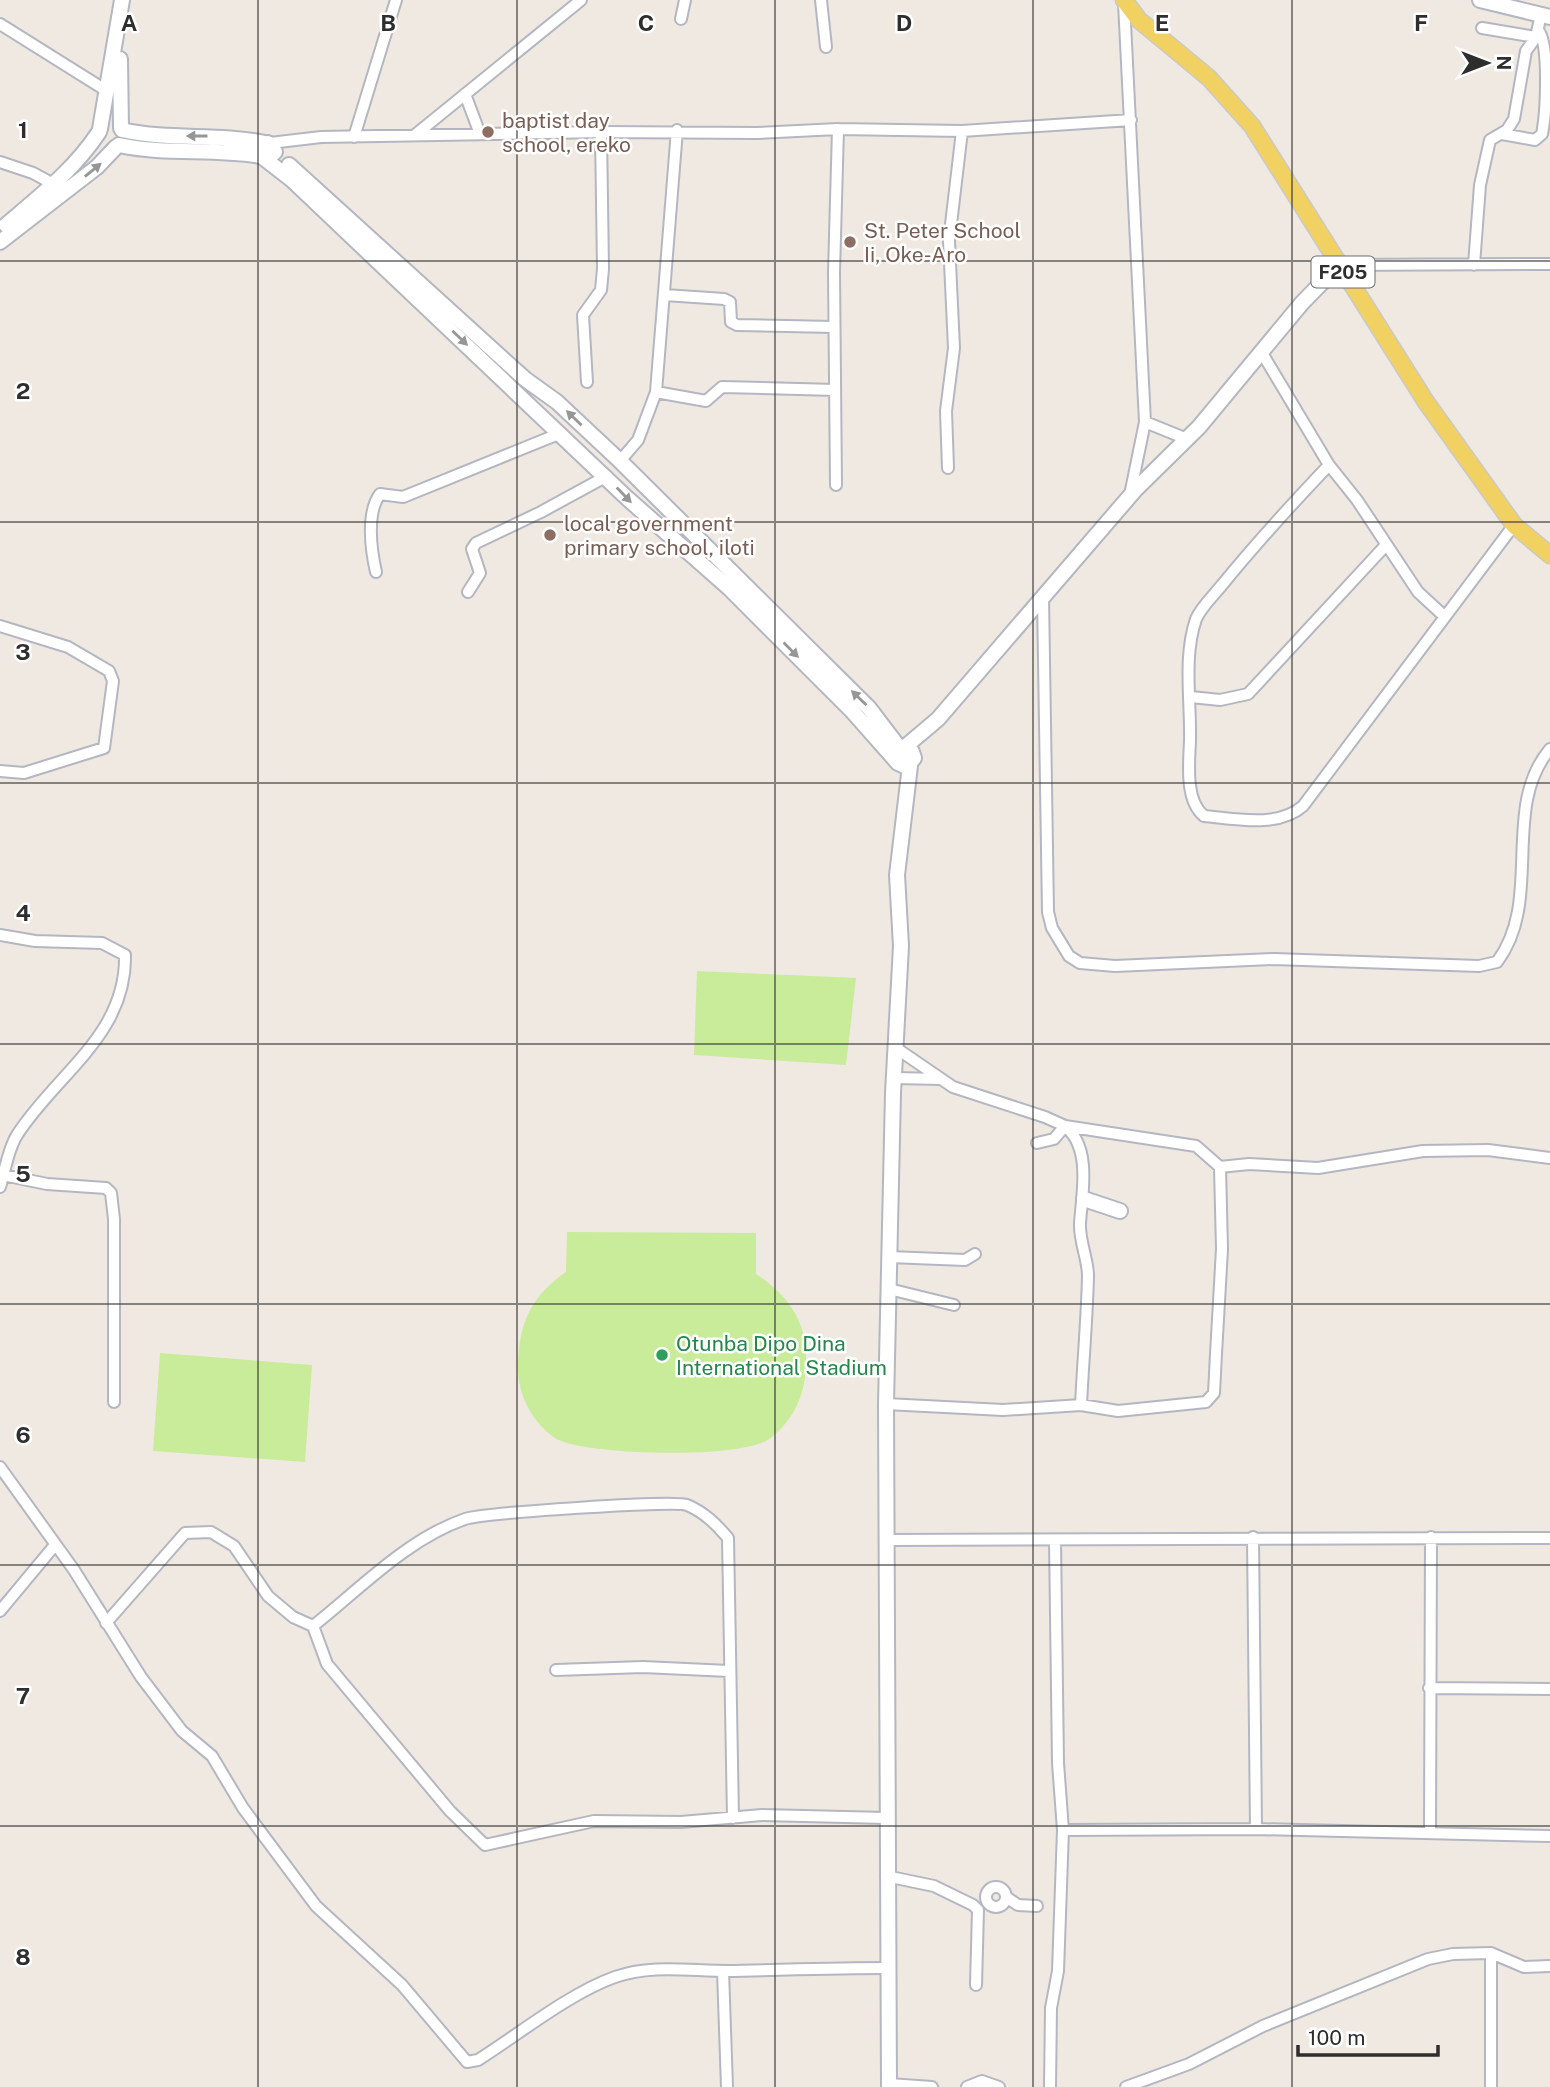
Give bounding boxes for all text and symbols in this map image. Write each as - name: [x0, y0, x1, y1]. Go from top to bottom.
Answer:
- text: A: [121, 9, 138, 36]
- text: B: [380, 9, 396, 36]
- text: C: [638, 9, 654, 36]
- text: D: [896, 9, 912, 36]
- text: E: [1155, 9, 1169, 36]
- text: F: [1414, 9, 1428, 36]
- north arrow: [1452, 28, 1522, 98]
- text: N: [1493, 56, 1515, 70]
- place label: baptist day school, ereko: [502, 108, 631, 157]
- text: 1: [18, 116, 28, 143]
- marker: baptist day school, ereko: [480, 124, 496, 140]
- one-way arrow: [186, 130, 208, 142]
- one-way arrow: [83, 163, 101, 178]
- place label: St. Peter School Ii, Oke-Aro: [864, 218, 1021, 267]
- marker: St. Peter School Ii, Oke-Aro: [842, 234, 858, 250]
- road number: F205: [1312, 256, 1374, 288]
- one-way arrow: [451, 329, 468, 345]
- text: 2: [16, 377, 30, 404]
- one-way arrow: [565, 410, 583, 426]
- one-way arrow: [616, 486, 633, 503]
- place label: local government primary school, iloti: [564, 511, 755, 560]
- marker: local government primary school, iloti: [542, 527, 558, 543]
- text: 3: [15, 638, 31, 665]
- one-way arrow: [782, 641, 799, 658]
- one-way arrow: [850, 689, 867, 706]
- text: 4: [15, 899, 31, 926]
- text: 5: [15, 1160, 31, 1187]
- place label: Otunba Dipo Dina International Stadium: [676, 1331, 887, 1380]
- marker: Otunba Dipo Dina International Stadium: [654, 1347, 670, 1363]
- text: 6: [15, 1421, 31, 1448]
- text: 7: [16, 1682, 30, 1709]
- text: 8: [15, 1943, 31, 1970]
- scale bar: [1298, 2014, 1438, 2058]
- text: 100 m: [1308, 2025, 1365, 2050]

